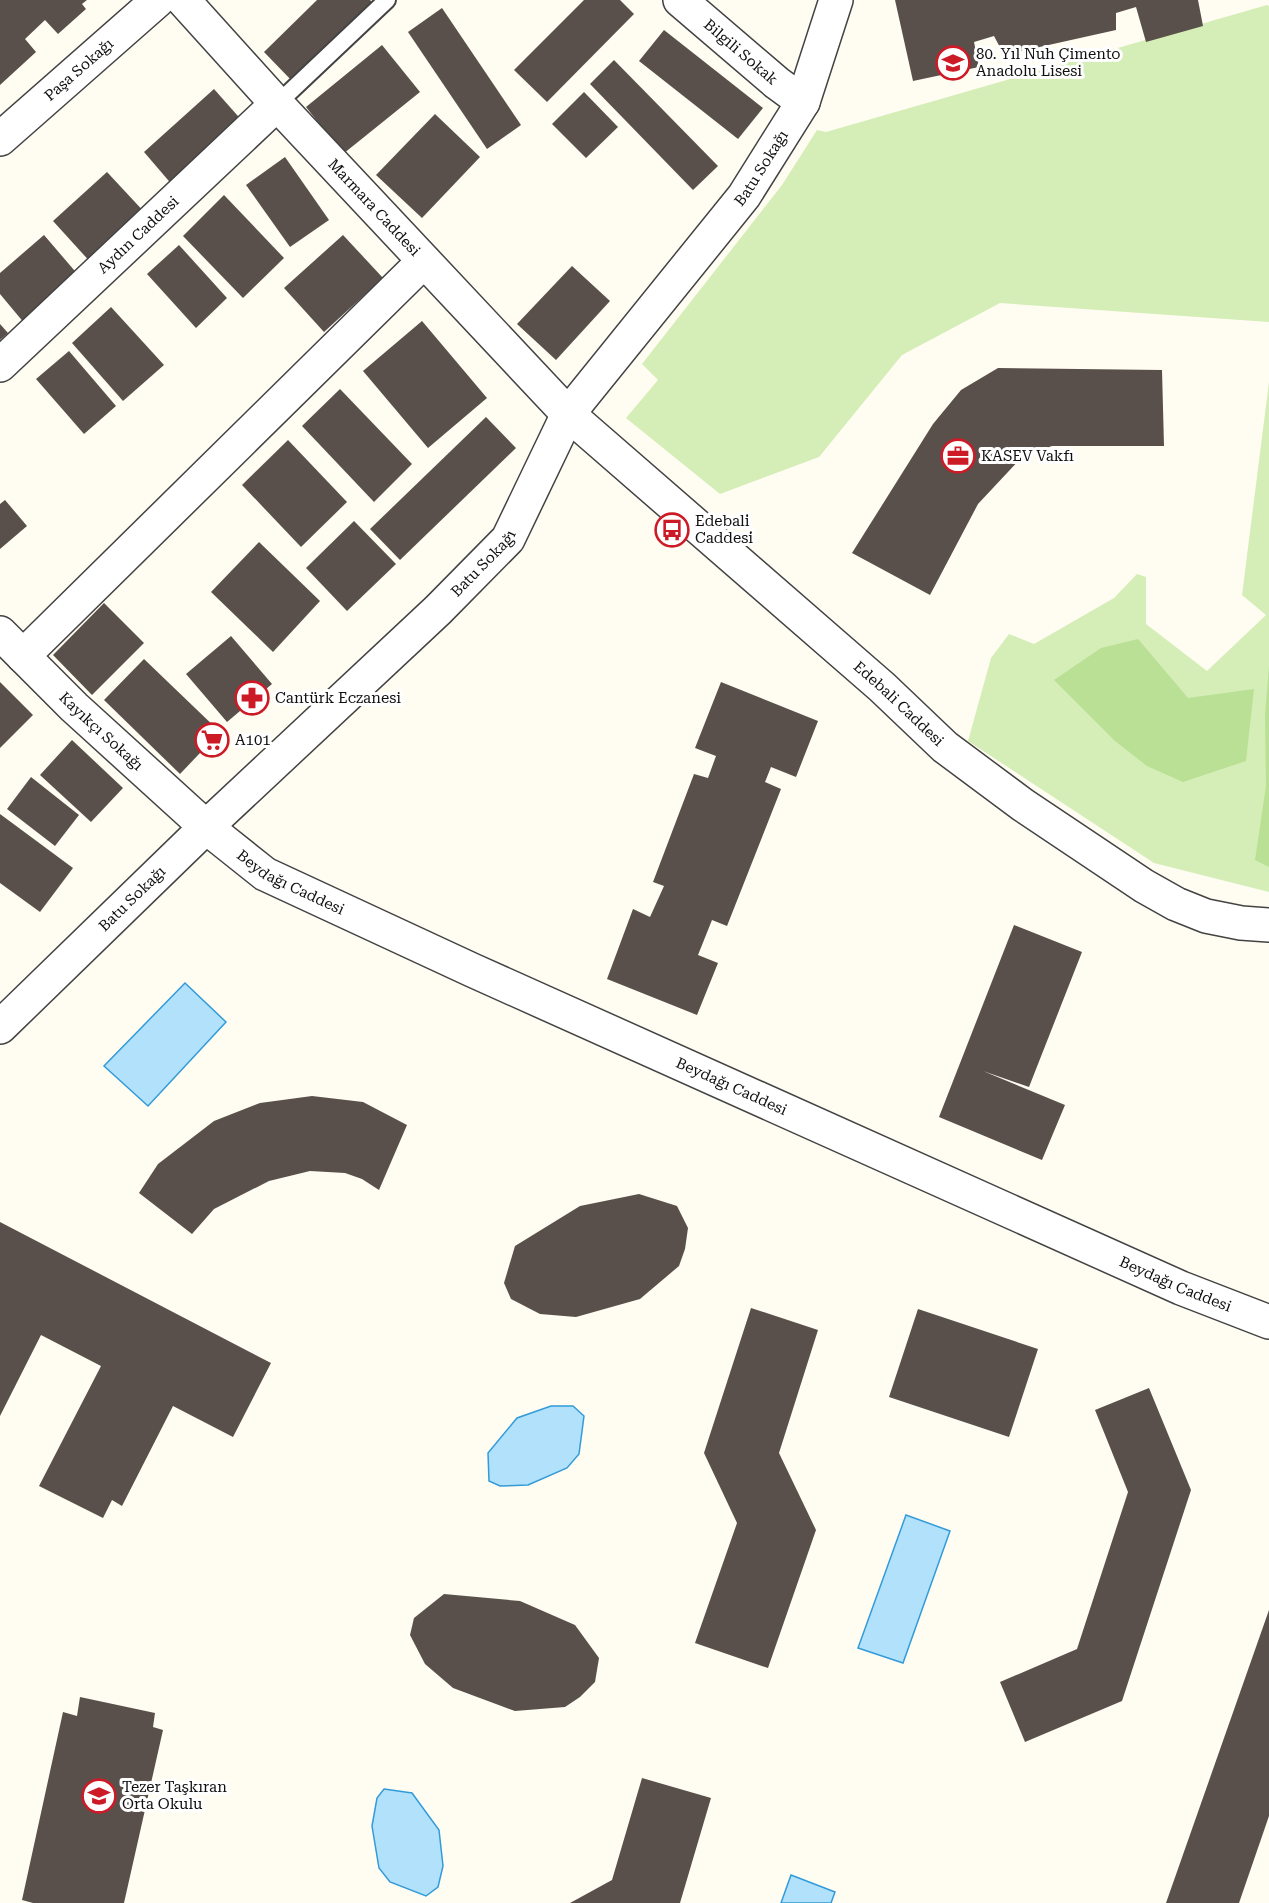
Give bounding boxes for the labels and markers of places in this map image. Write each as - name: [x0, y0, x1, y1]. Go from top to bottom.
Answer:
- school or university icon: 80. Yıl Nuh Çimento Anadolu Lisesi: [935, 45, 971, 81]
- place label: 80. Yıl Nuh Çimento Anadolu Lisesi: [976, 45, 1121, 80]
- office icon: KASEV Vakfı: [940, 438, 976, 474]
- place label: KASEV Vakfı: [981, 447, 1074, 465]
- bus stop icon: Edebali̇ Caddesi̇: [654, 512, 690, 548]
- place label: Edebali̇ Caddesi̇: [695, 512, 753, 547]
- pharmacy icon: Cantürk Eczanesi: [234, 680, 270, 716]
- place label: Cantürk Eczanesi: [275, 689, 401, 707]
- supermarket icon: A101: [194, 722, 230, 758]
- place label: A101: [235, 731, 271, 749]
- school or university icon: Tezer Taşkıran Orta Okulu: [81, 1778, 117, 1814]
- place label: Tezer Taşkıran Orta Okulu: [122, 1778, 227, 1813]

